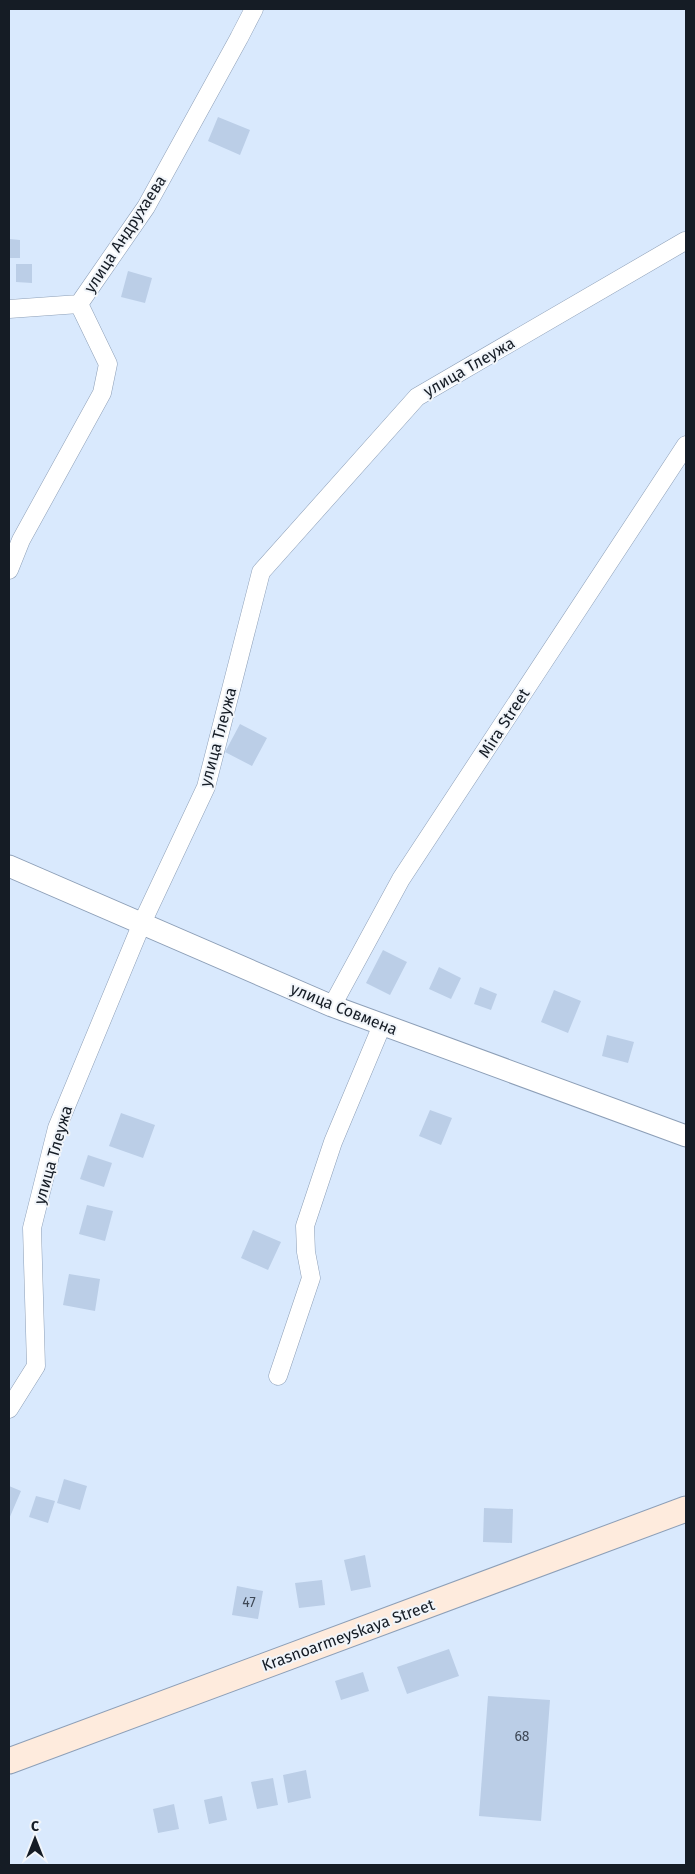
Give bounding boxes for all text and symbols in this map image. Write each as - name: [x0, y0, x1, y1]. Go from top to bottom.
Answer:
- street label: улица Андрухаева: [80, 172, 170, 296]
- street label: улица Тлеужа: [420, 333, 518, 401]
- street label: улица Тлеужа: [196, 685, 240, 789]
- street label: Mira Street: [475, 685, 534, 761]
- street label: улица Совмена: [288, 979, 400, 1039]
- street label: улица Тлеужа: [30, 1103, 76, 1207]
- house number: 47: [242, 1594, 256, 1611]
- street label: Krasnoarmeyskaya Street: [259, 1595, 437, 1675]
- house number: 68: [514, 1728, 530, 1745]
- north arrow: [10, 1814, 60, 1864]
- text: С: [31, 1818, 39, 1835]

